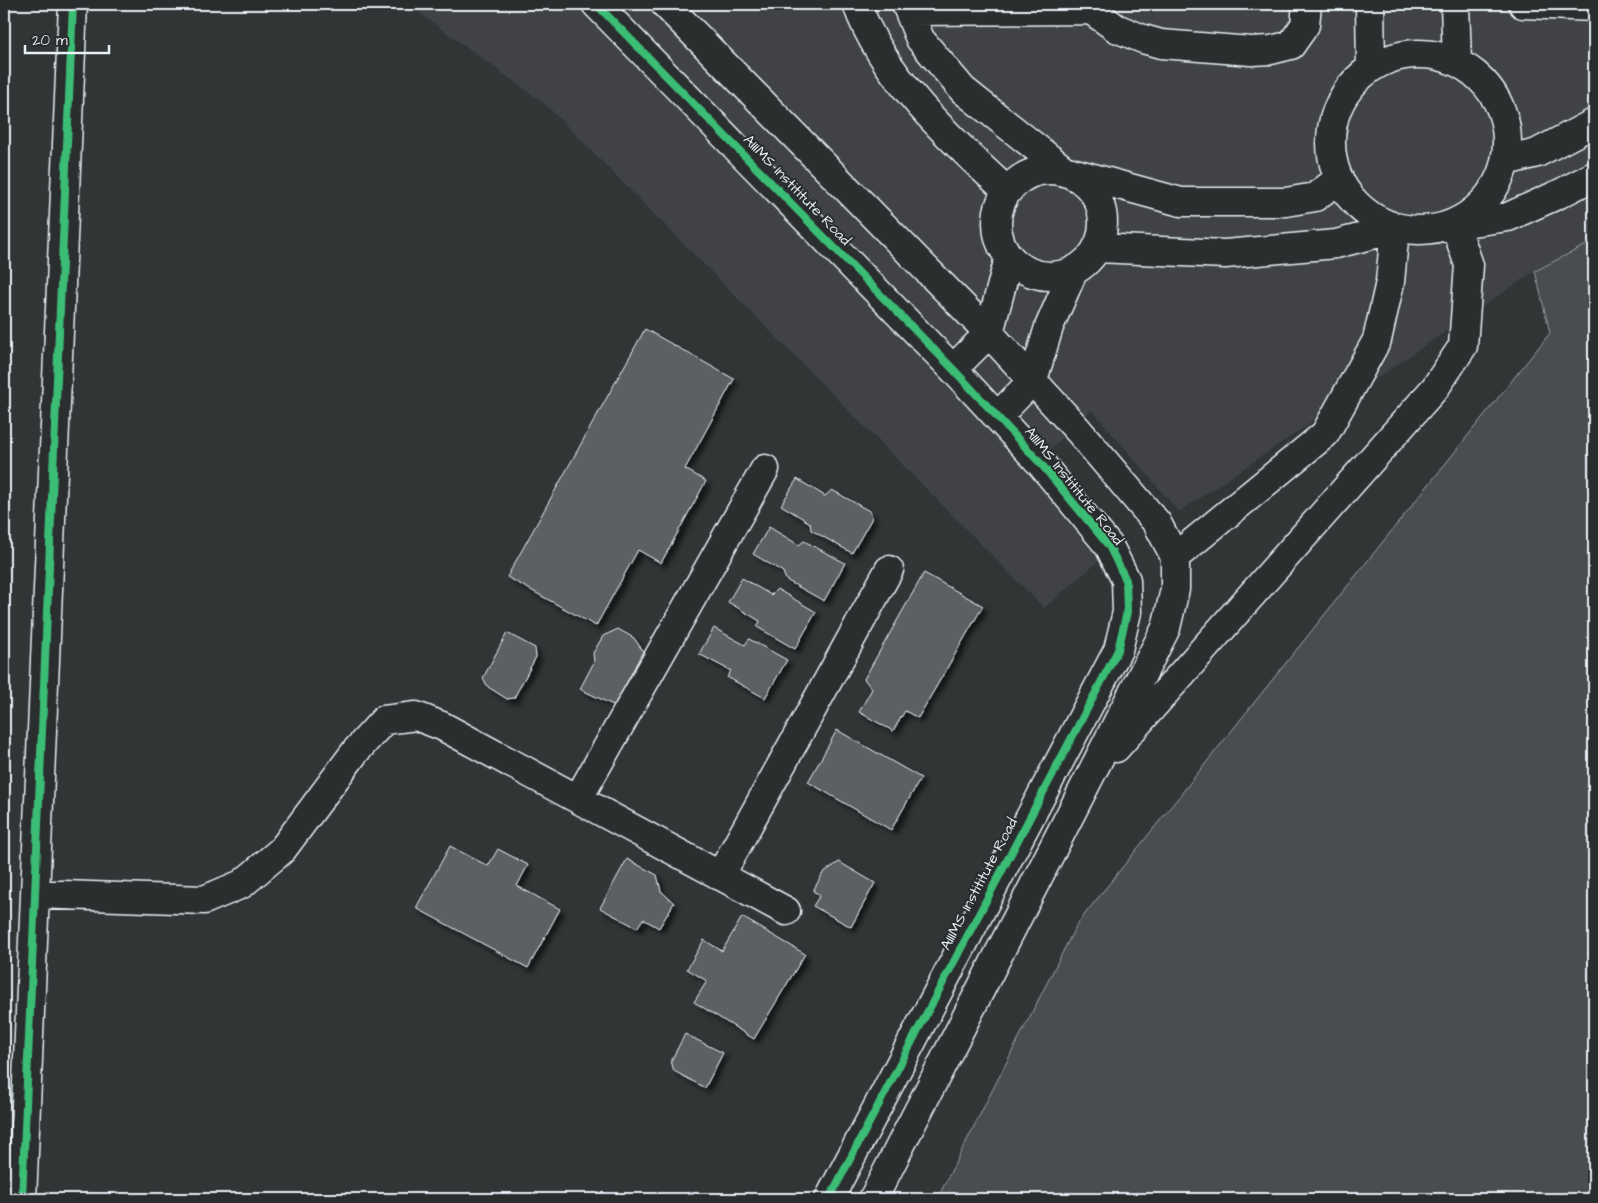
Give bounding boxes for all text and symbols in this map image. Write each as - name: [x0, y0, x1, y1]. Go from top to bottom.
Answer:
- scale bar: [25, 22, 109, 54]
- text: 20 m: [32, 30, 68, 51]
- street label: AIIIMS Instititute Road: [738, 130, 856, 250]
- street label: AIIIMS Instititute Road: [1020, 422, 1129, 550]
- street label: AIIIMS Instititute Road: [935, 814, 1023, 954]

